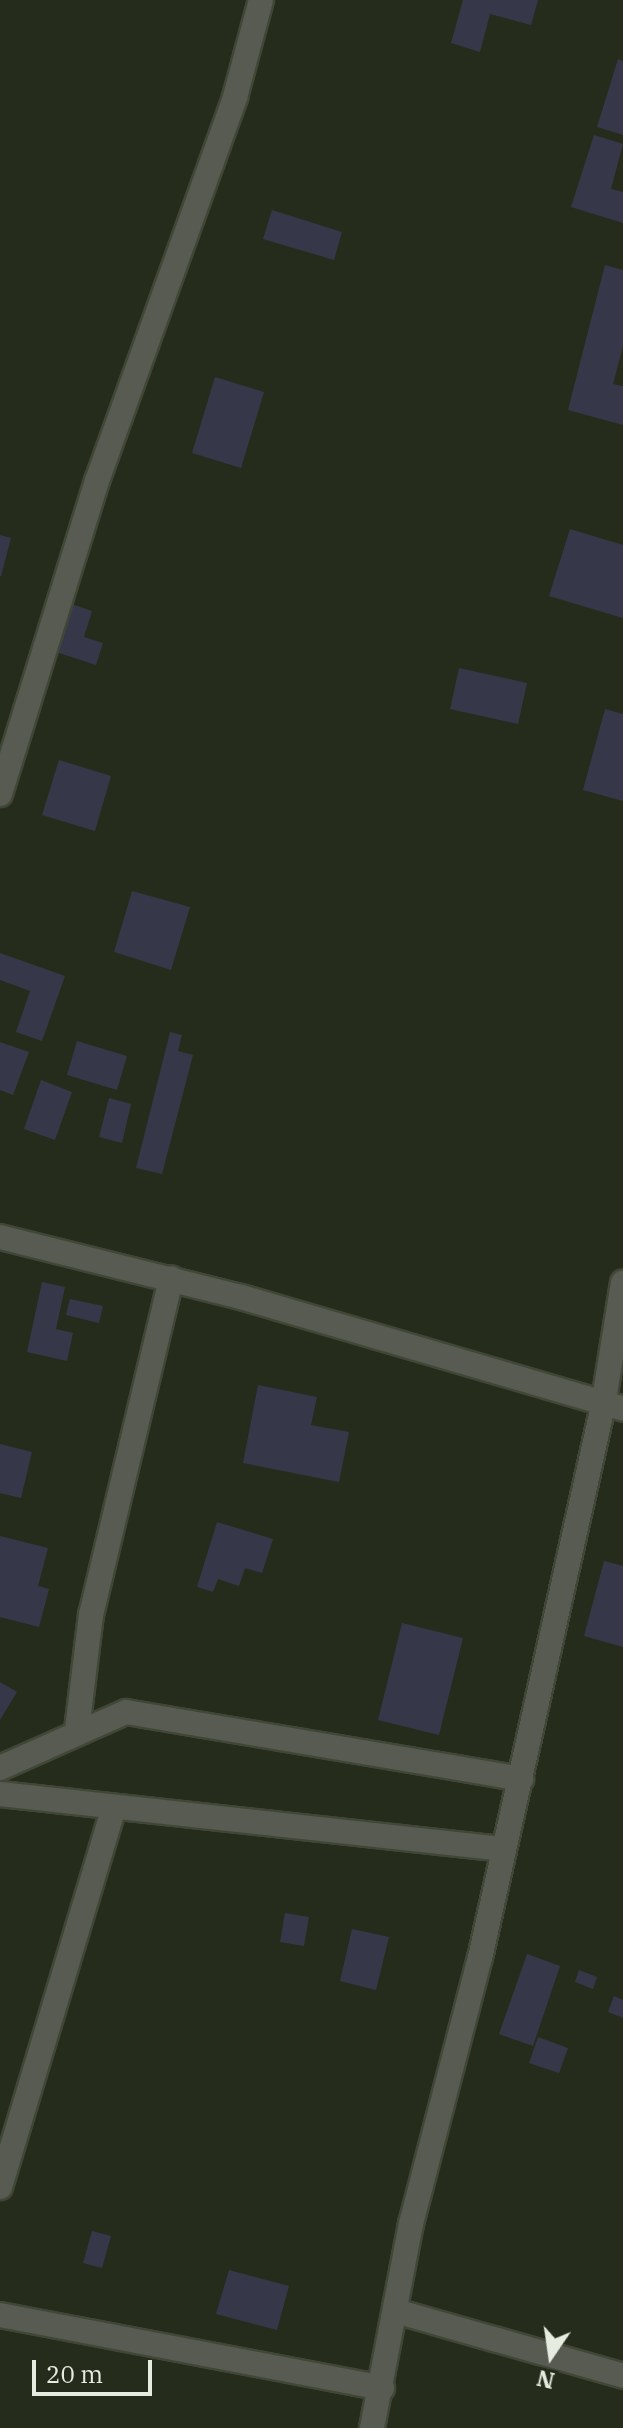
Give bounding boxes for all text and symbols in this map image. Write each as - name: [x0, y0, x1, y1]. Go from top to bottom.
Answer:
- north arrow: [511, 2316, 591, 2396]
- scale bar: [36, 2344, 156, 2394]
- text: 20 m: [46, 2358, 103, 2390]
- text: N: [534, 2364, 557, 2396]

